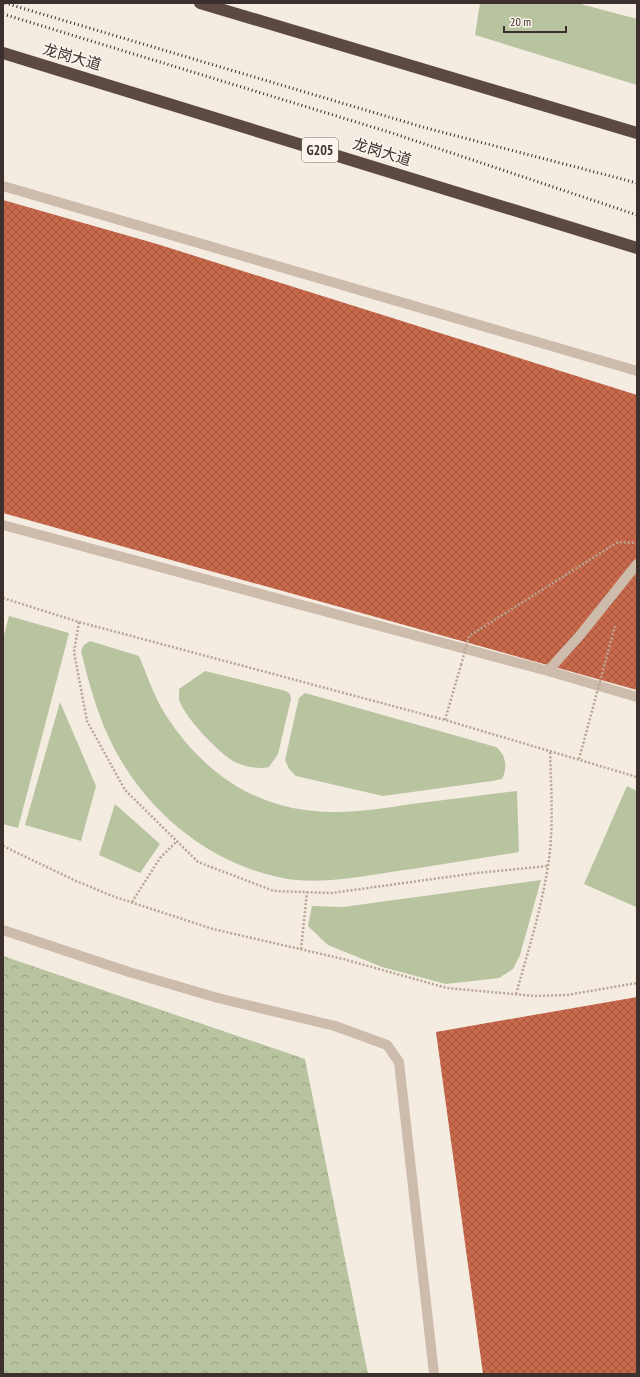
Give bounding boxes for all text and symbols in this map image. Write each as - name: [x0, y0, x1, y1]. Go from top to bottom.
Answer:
- scale bar: [504, 8, 566, 34]
- text: 20 m: [510, 14, 531, 29]
- street label: 龙岗大道: [41, 39, 104, 74]
- street label: 龙岗大道: [351, 134, 414, 169]
- road number: G205: [302, 138, 338, 162]

